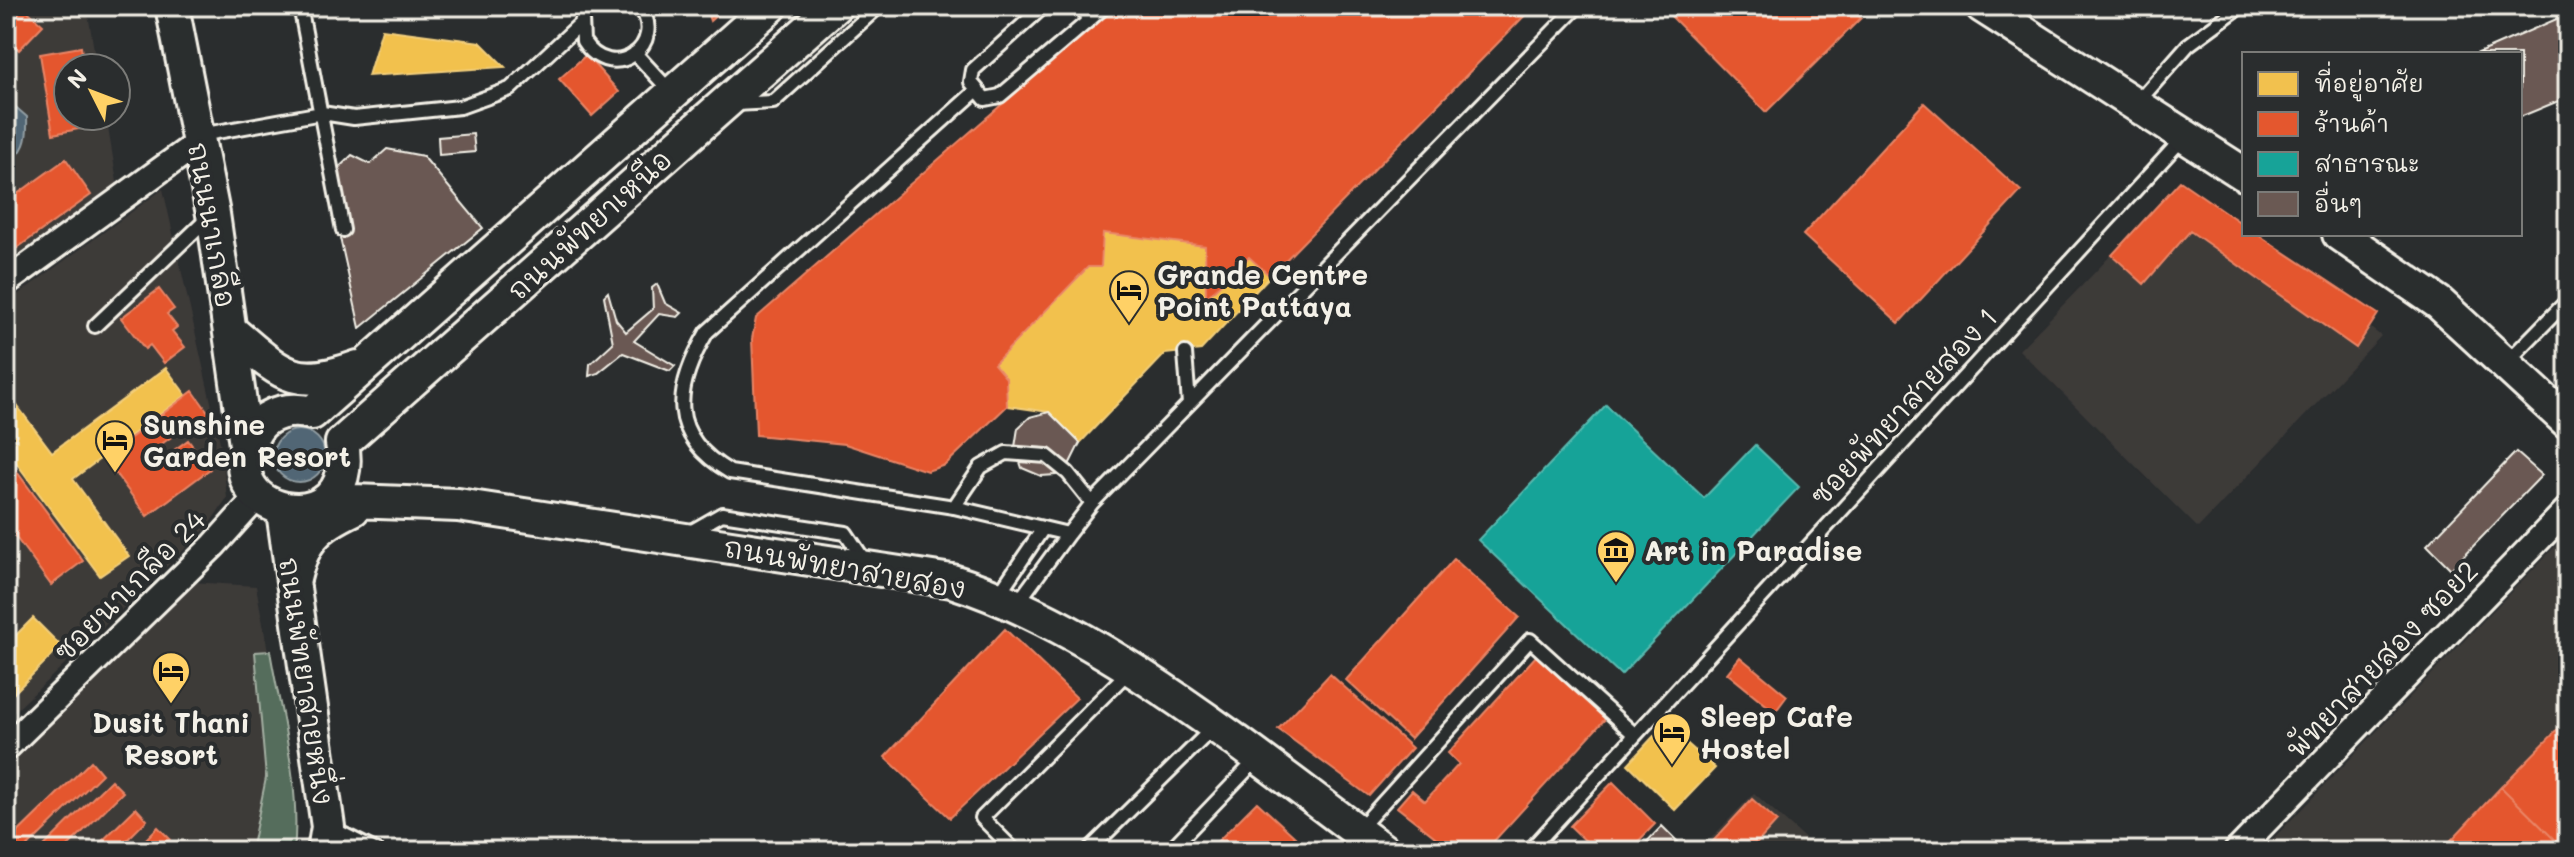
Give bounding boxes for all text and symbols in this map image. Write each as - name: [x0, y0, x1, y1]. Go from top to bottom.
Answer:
- north arrow: [52, 52, 132, 132]
- legend: [2242, 52, 2522, 236]
- text: ที่อยู่อาศัย: [2314, 61, 2424, 102]
- text: N: [60, 62, 93, 94]
- text: ร้านค้า: [2314, 107, 2389, 138]
- street label: ถนนนาเกลือ: [181, 139, 246, 311]
- street label: ถนนพัทยาเหนือ: [499, 140, 679, 307]
- text: สาธารณะ: [2314, 147, 2420, 178]
- text: อื่นๆ: [2314, 181, 2362, 218]
- place label: Grande Centre Point Pattaya: [1157, 256, 1368, 325]
- hotel icon: Grande Centre Point Pattaya: [1108, 269, 1150, 324]
- street label: ซอยพัทยาสายสอง 1: [1802, 299, 2004, 513]
- place label: Sunshine Garden Resort: [143, 406, 351, 474]
- hotel icon: Sunshine Garden Resort: [94, 419, 136, 474]
- street label: ซอยนาเกลือ 24: [45, 500, 213, 669]
- street label: ถนนพัทยาสายสอง: [721, 528, 969, 606]
- museum icon: Art in Paradise: [1595, 529, 1637, 584]
- place label: Art in Paradise: [1644, 532, 1862, 568]
- street label: พัทยาสายสอง ซอย2: [2277, 552, 2485, 766]
- street label: ถนนพัทยาสายหนึ่ง: [272, 554, 348, 807]
- hotel icon: Dusit Thani Resort: [150, 650, 192, 705]
- place label: Sleep Cafe Hostel: [1700, 698, 1853, 766]
- place label: Dusit Thani Resort: [92, 704, 250, 772]
- hotel icon: Sleep Cafe Hostel: [1651, 711, 1693, 766]

